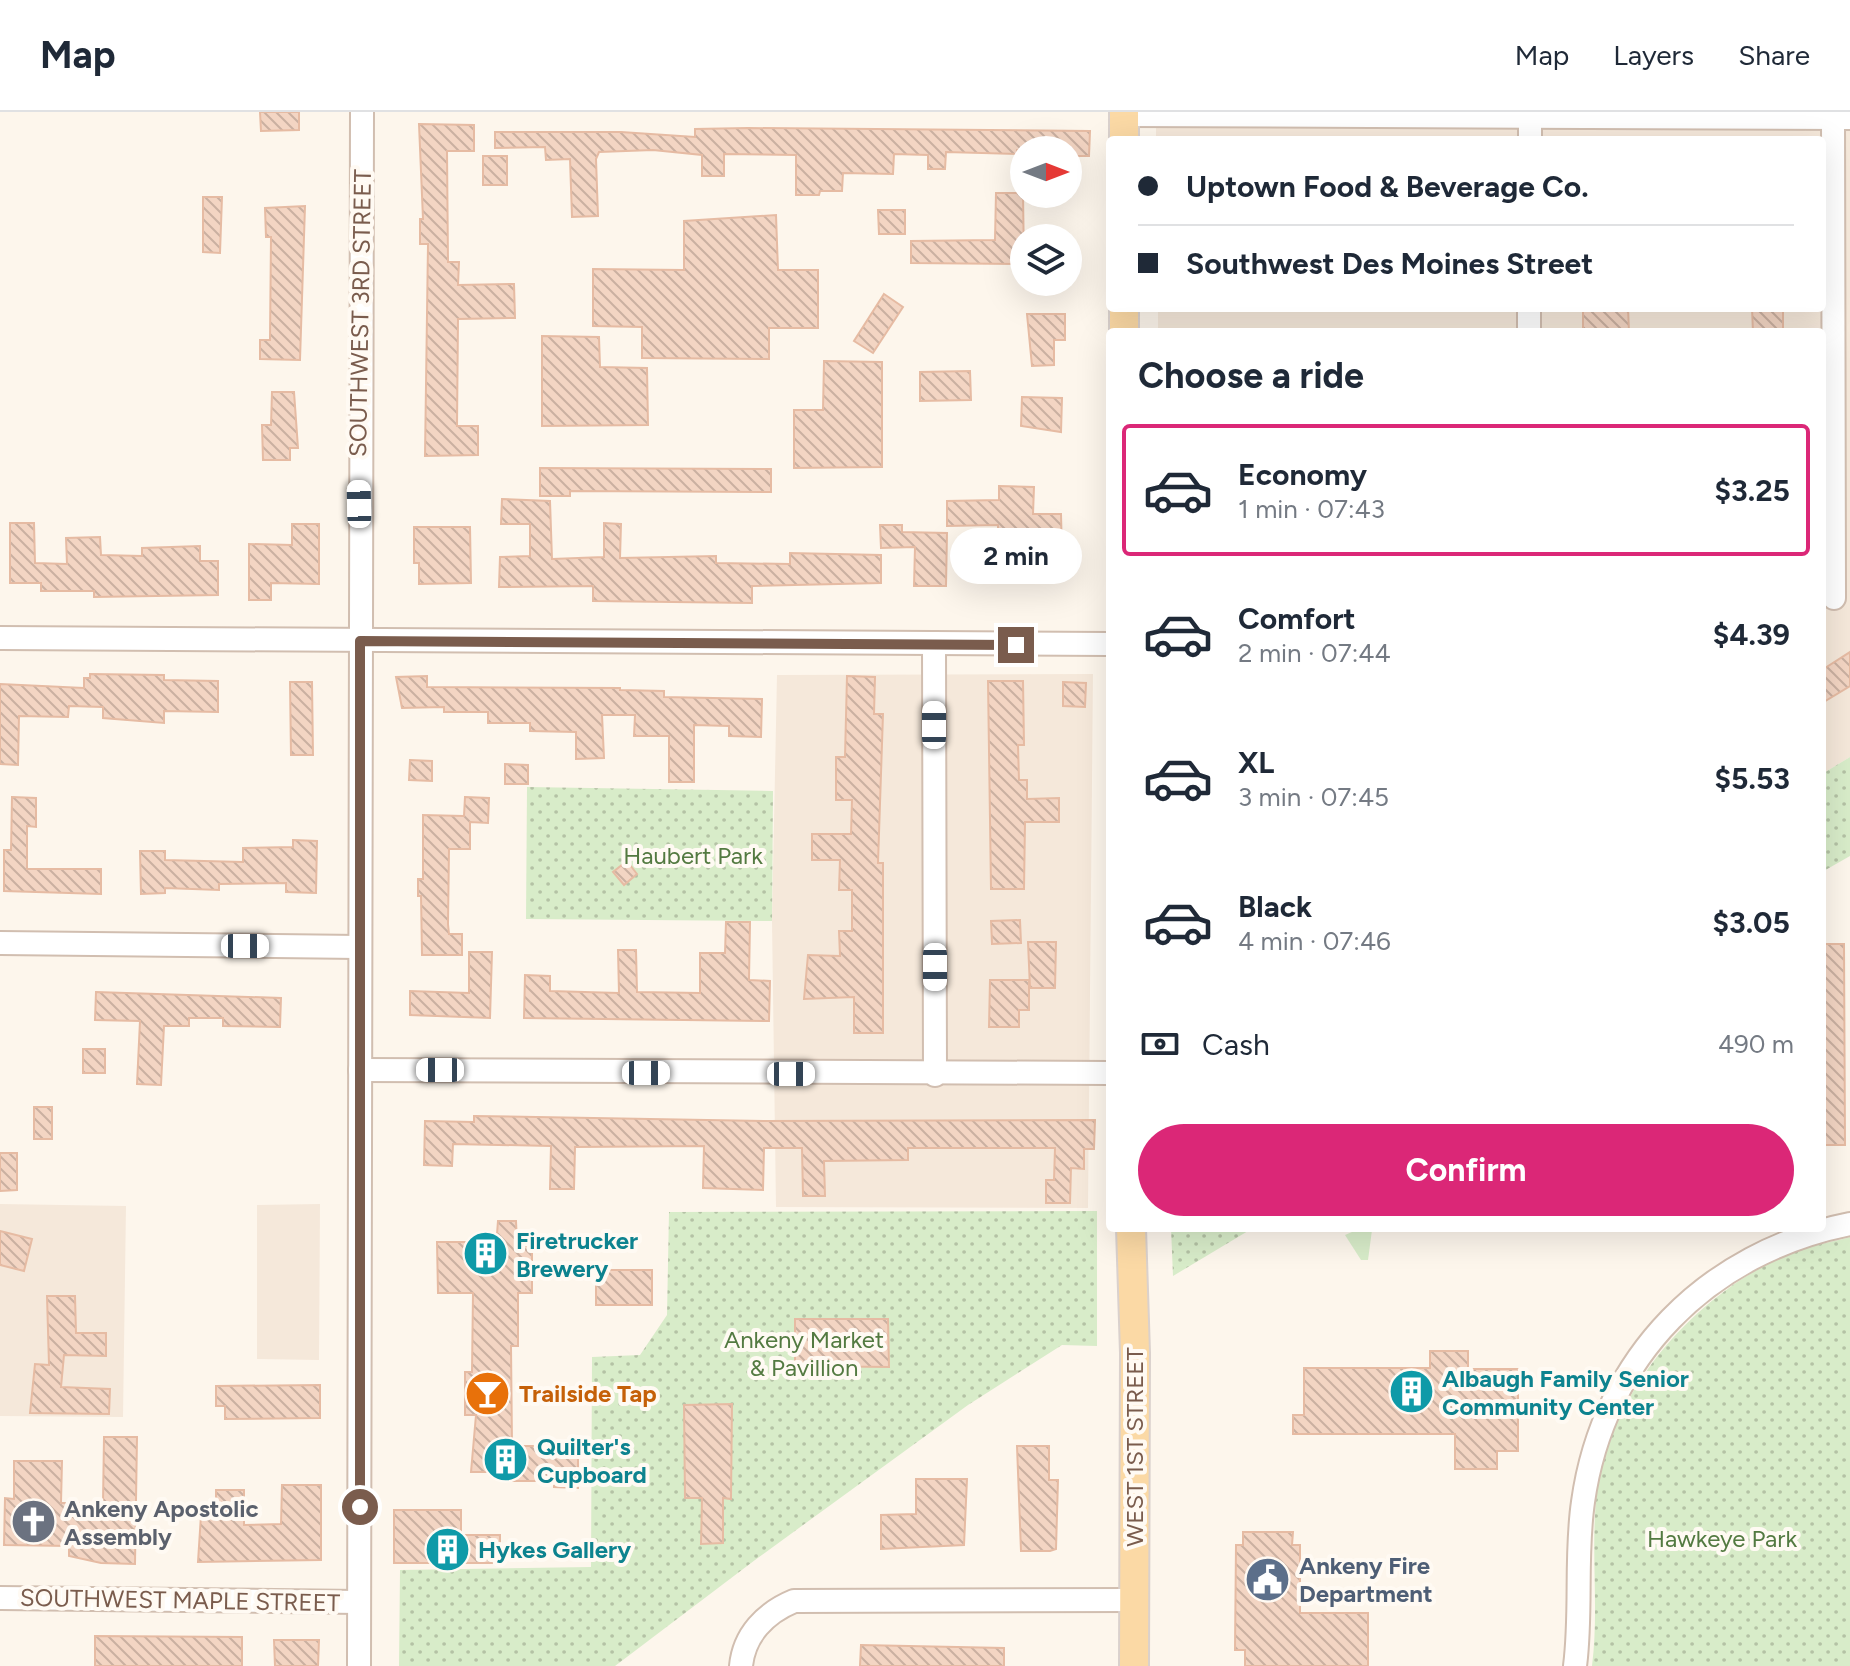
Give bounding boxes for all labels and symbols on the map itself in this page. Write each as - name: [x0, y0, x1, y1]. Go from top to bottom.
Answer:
- north arrow: [1010, 136, 1082, 208]
- street label: SOUTHWEST 3RD STREET: [343, 169, 377, 457]
- car: [347, 480, 371, 528]
- callout: 2 min: [950, 529, 1082, 585]
- route end: [998, 627, 1034, 663]
- car: [922, 701, 946, 749]
- park label: Haubert Park: [623, 841, 763, 870]
- car: [221, 934, 269, 958]
- car: [923, 943, 947, 991]
- car: [416, 1058, 464, 1082]
- car: [622, 1061, 670, 1085]
- car: [767, 1062, 815, 1086]
- place label: Firetrucker Brewery: [516, 1226, 638, 1283]
- building icon: Firetrucker Brewery: [461, 1230, 509, 1278]
- park label: Ankeny Market & Pavillion: [724, 1325, 884, 1382]
- street label: WEST 1ST STREET: [1120, 1347, 1149, 1547]
- place label: Albaugh Family Senior Community Center: [1442, 1364, 1689, 1421]
- building icon: Albaugh Family Senior Community Center: [1387, 1368, 1435, 1416]
- bar icon: Trailside Tap: [464, 1369, 512, 1417]
- place label: Trailside Tap: [519, 1379, 657, 1408]
- place label: Quilter's Cupboard: [537, 1432, 647, 1489]
- building icon: Quilter's Cupboard: [482, 1436, 530, 1484]
- route start: [342, 1489, 378, 1525]
- place label: Ankeny Apostolic Assembly: [64, 1494, 259, 1551]
- church icon: Ankeny Apostolic Assembly: [9, 1498, 57, 1546]
- park label: Hawkeye Park: [1647, 1524, 1797, 1553]
- building icon: Hykes Gallery: [423, 1525, 471, 1573]
- place label: Hykes Gallery: [478, 1535, 631, 1564]
- place label: Ankeny Fire Department: [1299, 1551, 1433, 1608]
- public building icon: Ankeny Fire Department: [1244, 1555, 1292, 1603]
- street label: SOUTHWEST MAPLE STREET: [20, 1583, 340, 1617]

